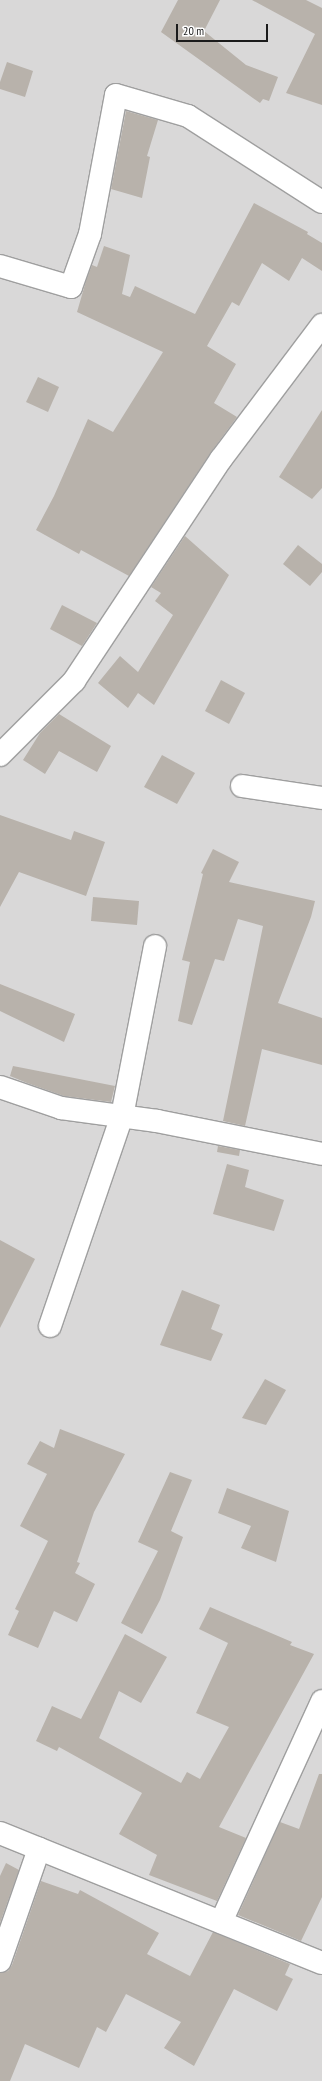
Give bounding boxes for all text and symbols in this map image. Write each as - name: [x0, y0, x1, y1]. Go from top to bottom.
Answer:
- scale bar: [178, 16, 270, 42]
- text: 20 m: [183, 23, 204, 38]

